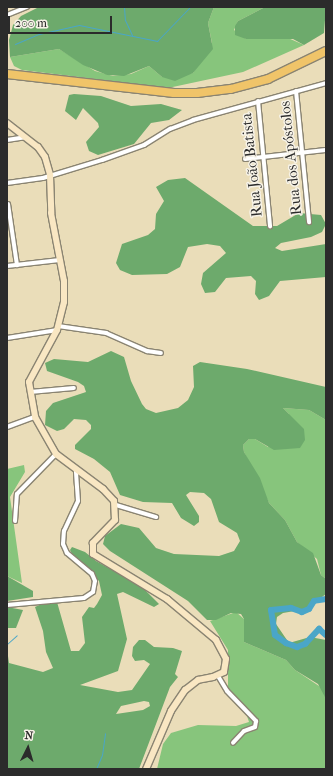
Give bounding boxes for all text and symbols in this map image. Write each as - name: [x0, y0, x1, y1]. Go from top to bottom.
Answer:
- scale bar: [10, 8, 114, 34]
- text: 200 m: [15, 16, 47, 30]
- street label: Rua dos Apóstolos: [276, 100, 306, 216]
- street label: Rua João Batista: [238, 112, 266, 218]
- north arrow: [8, 728, 48, 768]
- text: N: [24, 729, 34, 742]

